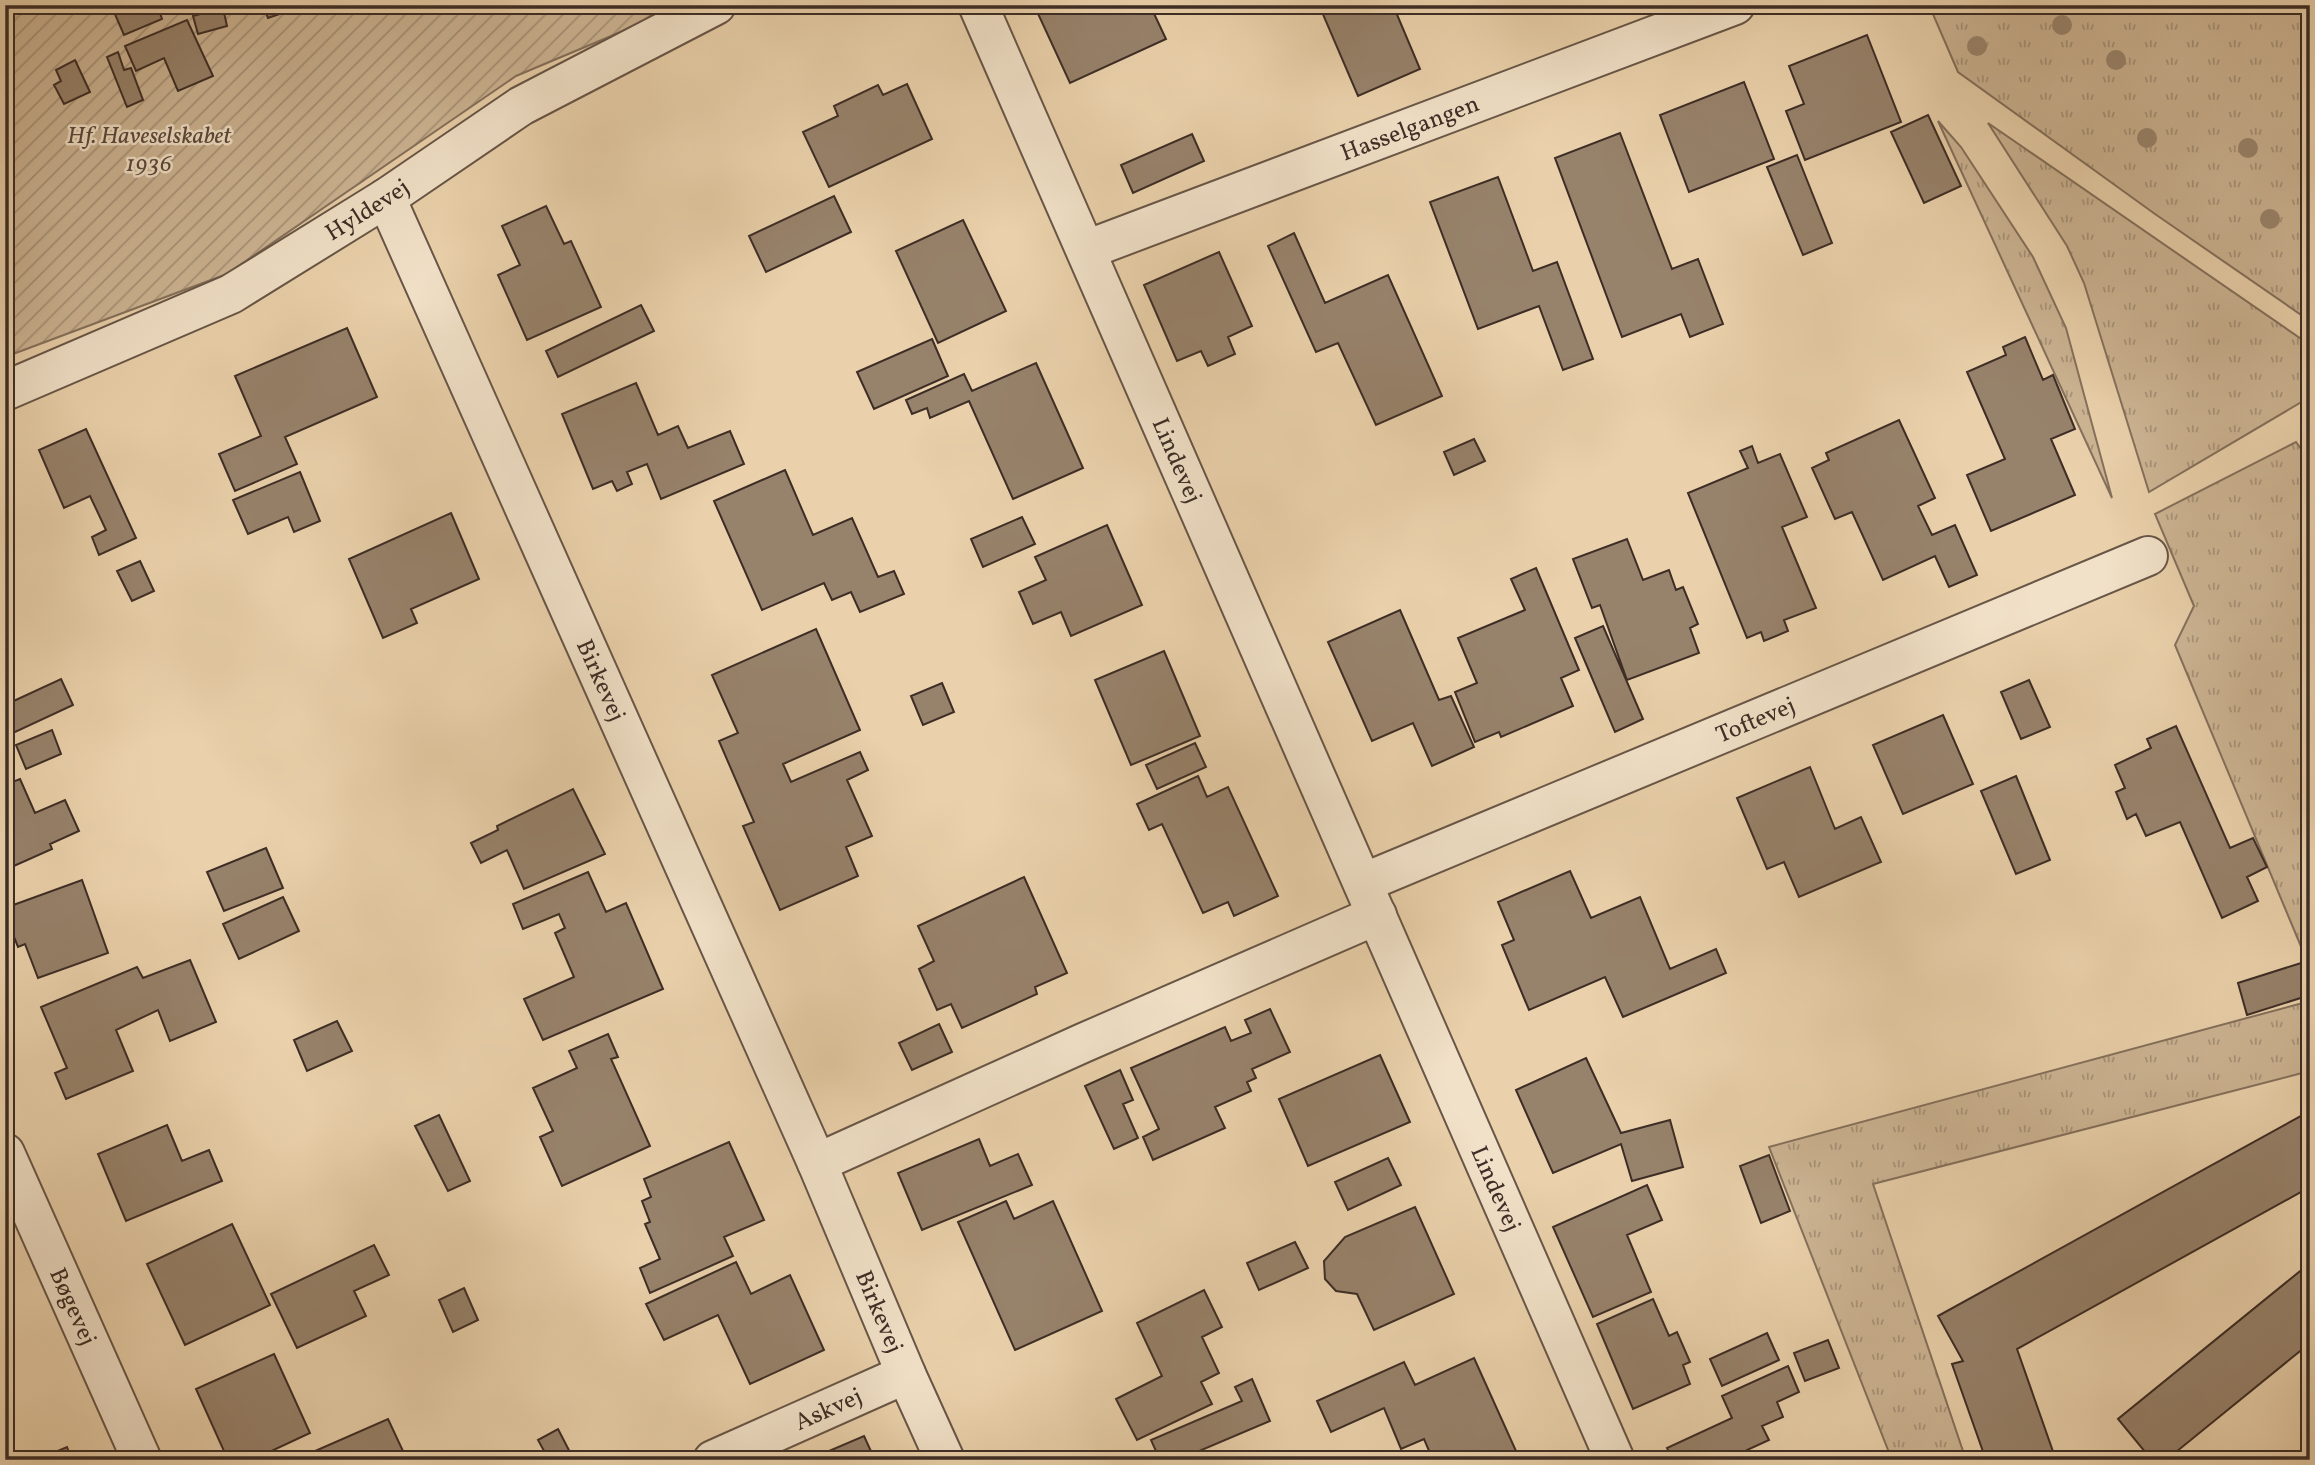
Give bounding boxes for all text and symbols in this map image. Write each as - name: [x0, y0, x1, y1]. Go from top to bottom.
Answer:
- street label: Hasselgangen: [1336, 88, 1485, 171]
- park label: Hf. Haveselskabet 1936: [67, 120, 232, 182]
- street label: Hyldevej: [319, 172, 417, 251]
- street label: Lindevej: [1142, 413, 1209, 509]
- street label: Birkevej: [566, 634, 633, 727]
- street label: Toftevej: [1711, 690, 1801, 753]
- street label: Lindevej: [1461, 1141, 1528, 1238]
- street label: Bøgevej: [39, 1263, 104, 1351]
- street label: Birkevej: [845, 1266, 910, 1359]
- street label: Askvej: [790, 1381, 868, 1441]

